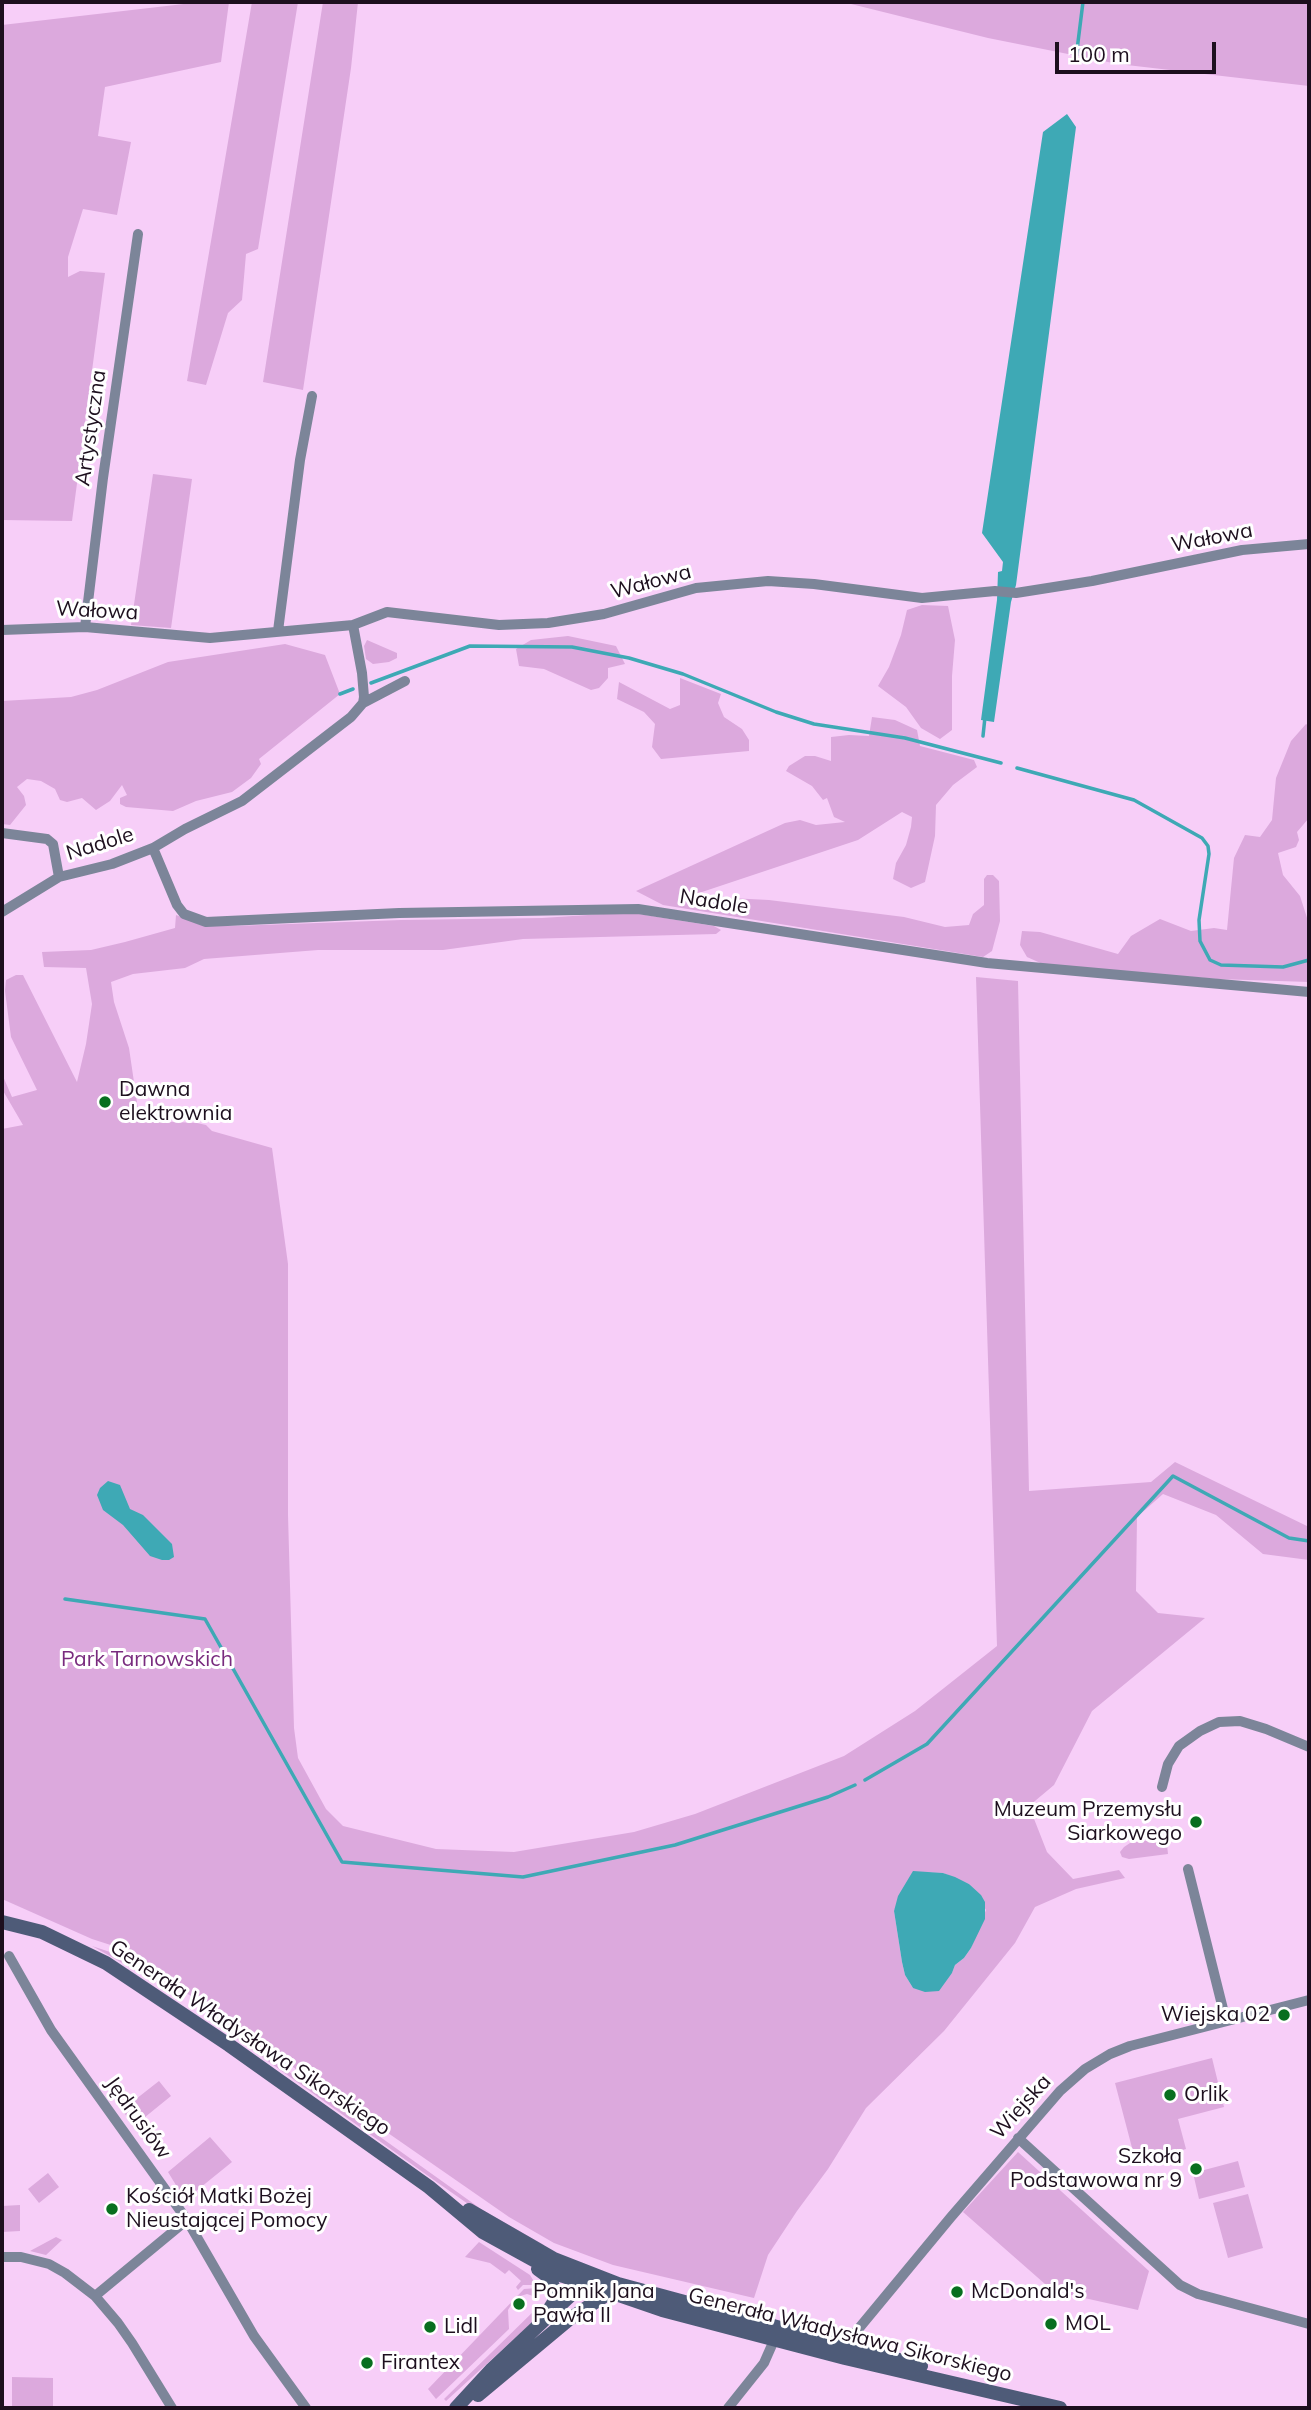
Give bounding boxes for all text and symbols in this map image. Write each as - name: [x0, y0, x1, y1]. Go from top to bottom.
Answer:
- scale bar: [1059, 28, 1220, 72]
- text: 100 m: [1068, 41, 1130, 67]
- street label: Artystyczna: [70, 368, 112, 488]
- street label: Wałowa: [1169, 518, 1255, 558]
- street label: Wałowa: [608, 559, 694, 605]
- street label: Wałowa: [55, 596, 139, 626]
- street label: Nadole: [63, 822, 137, 866]
- street label: Nadole: [678, 884, 750, 920]
- place label: Dawna elektrownia: [119, 1077, 232, 1127]
- marker: Dawna elektrownia: [97, 1094, 113, 1110]
- park label: Park Tarnowskich: [61, 1647, 233, 1673]
- place label: Muzeum Przemysłu Siarkowego: [994, 1797, 1182, 1847]
- marker: Muzeum Przemysłu Siarkowego: [1188, 1814, 1204, 1830]
- street label: Generała Władysława Sikorskiego: [105, 1935, 395, 2141]
- place label: Wiejska 02: [1161, 2002, 1270, 2028]
- marker: Wiejska 02: [1276, 2007, 1292, 2023]
- street label: Wiejska: [985, 2069, 1057, 2145]
- street label: Jędrusiów: [100, 2072, 176, 2164]
- place label: Orlik: [1184, 2082, 1229, 2108]
- marker: Orlik: [1162, 2087, 1178, 2103]
- place label: Szkoła Podstawowa nr 9: [1010, 2144, 1182, 2194]
- marker: Szkoła Podstawowa nr 9: [1188, 2161, 1204, 2177]
- place label: Kościół Matki Bożej Nieustającej Pomocy: [126, 2184, 327, 2234]
- marker: Kościół Matki Bożej Nieustającej Pomocy: [104, 2201, 120, 2217]
- place label: Pomnik Jana Pawła II: [533, 2279, 655, 2329]
- place label: McDonald's: [971, 2279, 1085, 2305]
- street label: Generała Władysława Sikorskiego: [686, 2283, 1014, 2387]
- marker: McDonald's: [949, 2284, 965, 2300]
- marker: Pomnik Jana Pawła II: [511, 2296, 527, 2312]
- place label: MOL: [1065, 2311, 1111, 2337]
- place label: Lidl: [444, 2314, 478, 2340]
- marker: MOL: [1043, 2316, 1059, 2332]
- marker: Lidl: [422, 2319, 438, 2335]
- place label: Firantex: [381, 2350, 460, 2376]
- marker: Firantex: [359, 2355, 375, 2371]

